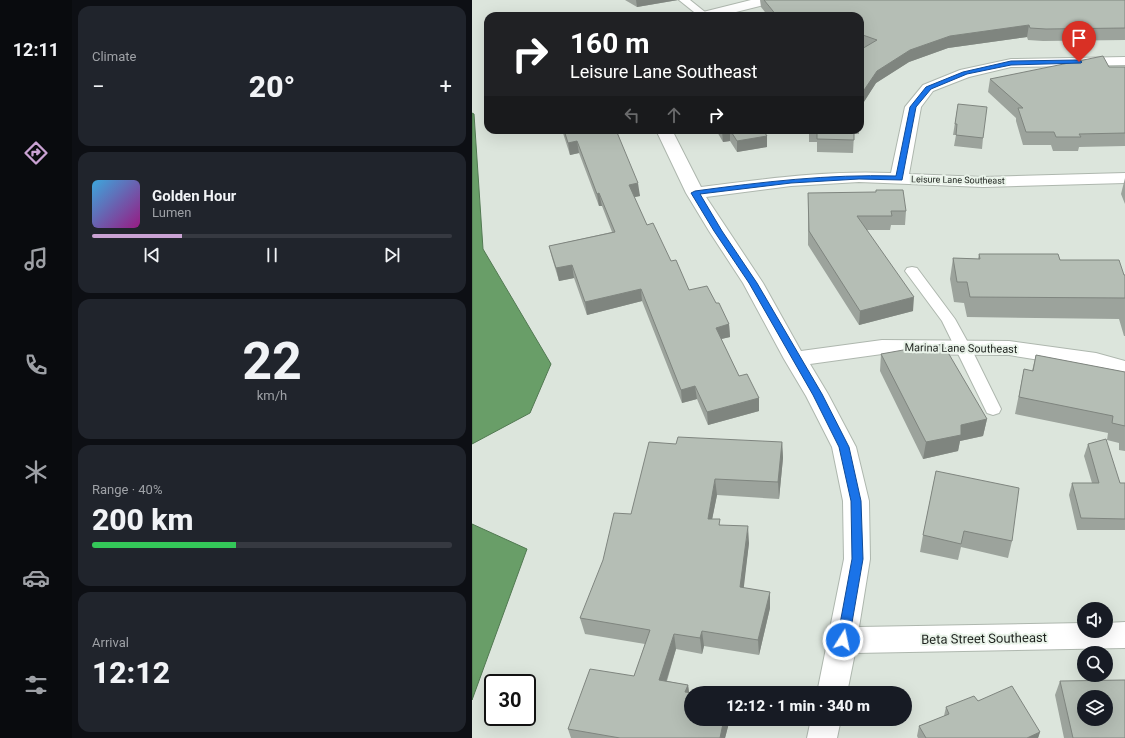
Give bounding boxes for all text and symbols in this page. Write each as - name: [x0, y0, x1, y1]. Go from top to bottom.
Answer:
- pin: [1062, 21, 1096, 62]
- text: 160 m: [570, 27, 649, 60]
- icon: arrive: [1068, 27, 1090, 49]
- icon: right: [504, 28, 556, 80]
- text: 12:11: [13, 39, 59, 60]
- text: Climate: [92, 49, 136, 64]
- text: Leisure Lane Southeast: [570, 61, 757, 82]
- text: 20°: [249, 69, 295, 104]
- text: −: [92, 74, 105, 99]
- text: +: [440, 74, 452, 99]
- icon: left: [621, 104, 643, 126]
- icon: ahead: [663, 104, 685, 126]
- icon: right: [705, 104, 727, 126]
- icon: directions: [22, 139, 50, 167]
- street label: Leisure Lane Southeast: [911, 174, 1005, 186]
- text: Golden Hour: [152, 187, 236, 205]
- text: Lumen: [152, 205, 191, 220]
- icon: previous: [141, 244, 163, 266]
- icon: pause: [261, 244, 283, 266]
- icon: next: [381, 244, 403, 266]
- icon: music: [22, 245, 50, 273]
- text: 22: [242, 331, 302, 392]
- street label: Marina Lane Southeast: [904, 341, 1018, 356]
- icon: phone: [22, 351, 50, 379]
- text: km/h: [257, 388, 287, 403]
- icon: climate: [22, 458, 50, 486]
- text: Range · 40%: [92, 482, 162, 497]
- text: 200 km: [92, 502, 194, 537]
- icon: car: [22, 564, 50, 592]
- map controls: [1077, 602, 1113, 726]
- button: sound: [1077, 602, 1113, 638]
- position arrow: [822, 619, 864, 661]
- street label: Beta Street Southeast: [921, 630, 1047, 647]
- text: Arrival: [92, 635, 129, 650]
- button: search: [1077, 646, 1113, 682]
- text: 12:12: [92, 655, 170, 690]
- icon: filters: [22, 671, 50, 699]
- speed limit sign: 30: [484, 674, 536, 726]
- button: layers: [1077, 690, 1113, 726]
- text: 12:12 · 1 min · 340 m: [726, 697, 870, 715]

